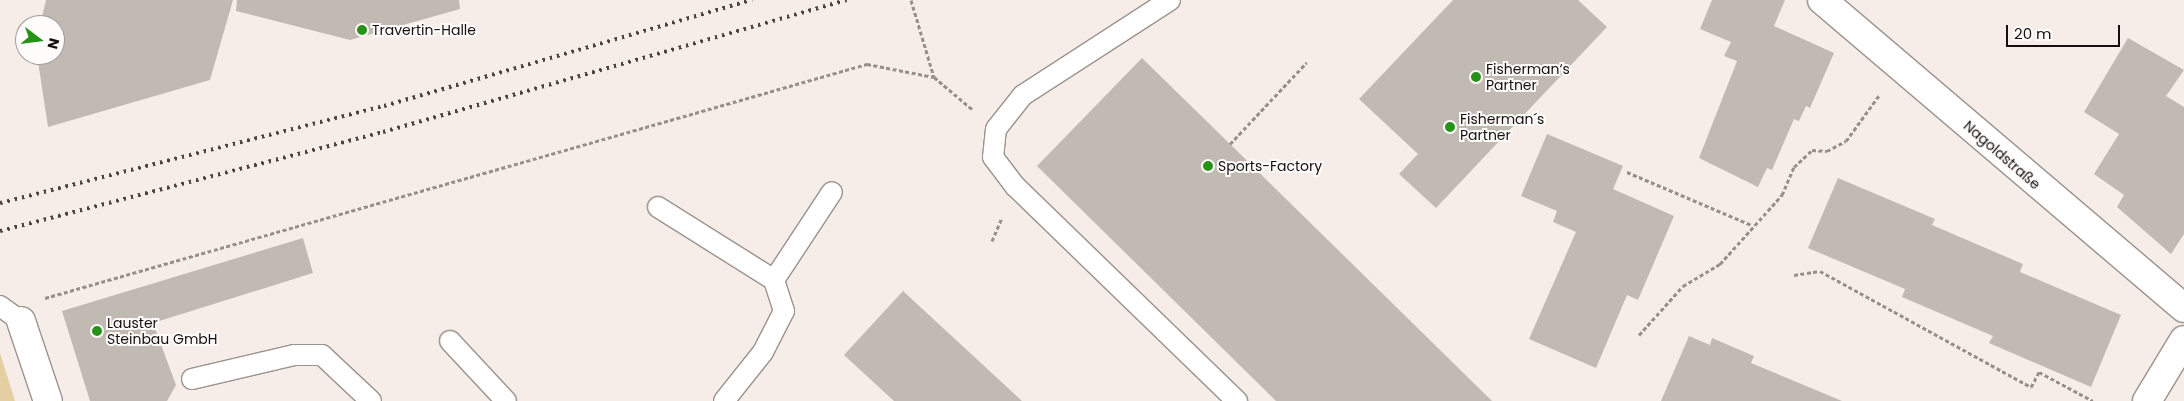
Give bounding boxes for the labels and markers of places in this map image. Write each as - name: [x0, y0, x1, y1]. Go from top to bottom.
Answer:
- place label: Travertin-Halle: [372, 22, 476, 38]
- marker: Travertin-Halle: [356, 24, 368, 36]
- place label: Fisherman‘s Partner: [1486, 61, 1570, 94]
- marker: Fisherman‘s Partner: [1470, 71, 1482, 83]
- place label: Fisherman´s Partner: [1460, 111, 1544, 144]
- marker: Fisherman´s Partner: [1444, 121, 1456, 133]
- place label: Sports-Factory: [1218, 158, 1322, 174]
- marker: Sports-Factory: [1202, 160, 1214, 172]
- place label: Lauster Steinbau GmbH: [107, 315, 217, 348]
- marker: Lauster Steinbau GmbH: [91, 325, 103, 337]

